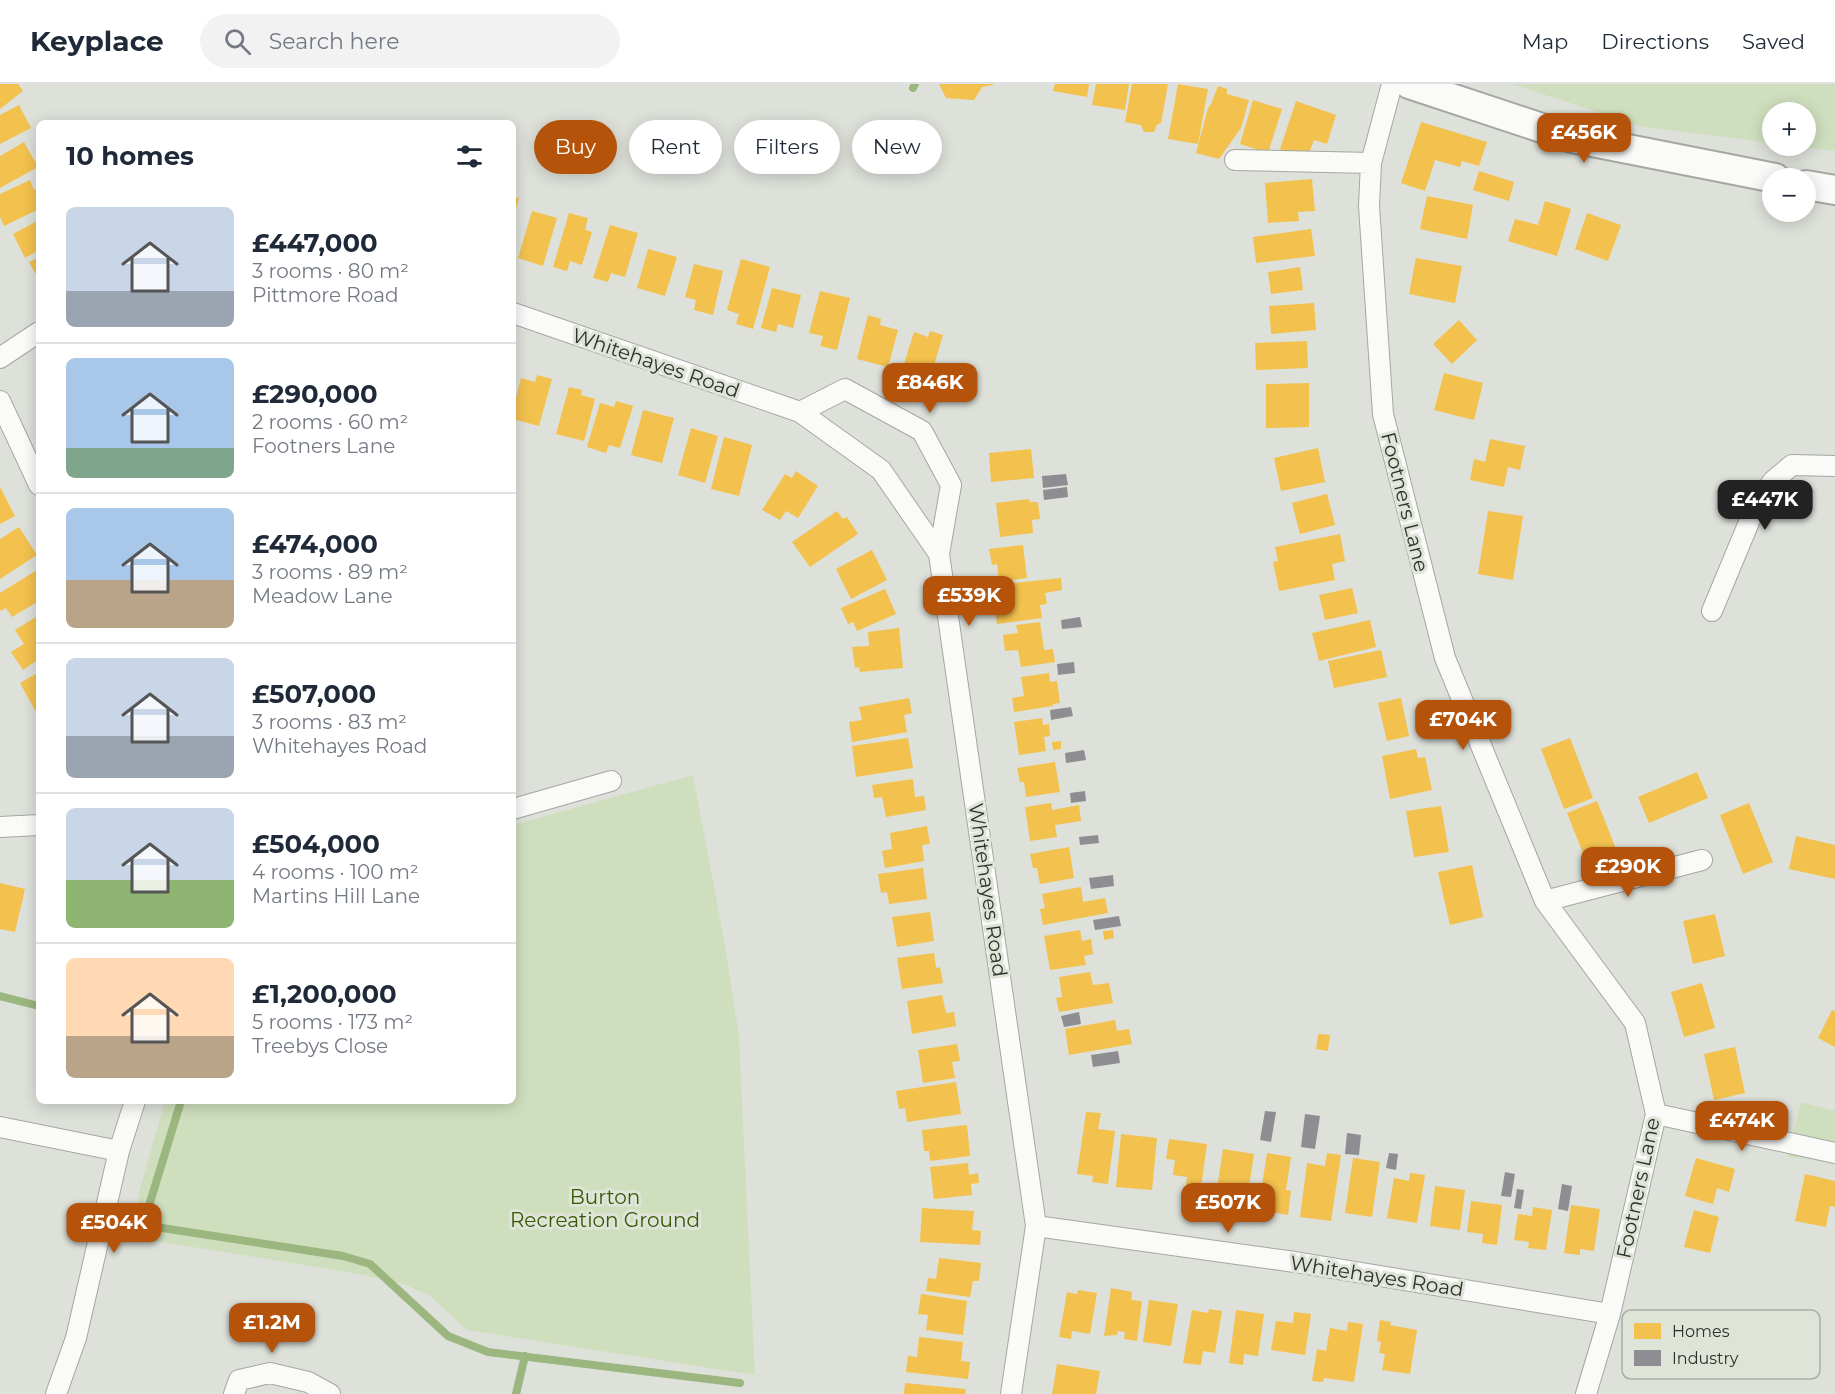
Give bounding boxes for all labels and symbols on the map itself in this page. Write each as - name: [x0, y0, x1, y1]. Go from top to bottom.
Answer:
- pin: £456K: [1542, 113, 1626, 164]
- street label: Whitehayes Road: [569, 323, 743, 403]
- pin: £846K: [888, 363, 972, 414]
- street label: Footners Lane: [1376, 430, 1434, 574]
- pin: £447K: [1723, 480, 1807, 531]
- pin: £539K: [927, 576, 1011, 627]
- pin: £704K: [1421, 700, 1505, 751]
- street label: Whitehayes Road: [964, 802, 1012, 978]
- pin: £290K: [1586, 847, 1670, 898]
- pin: £474K: [1700, 1101, 1784, 1152]
- street label: Footners Lane: [1611, 1115, 1665, 1261]
- pin: £507K: [1186, 1183, 1270, 1234]
- park label: Burton Recreation Ground: [510, 1185, 700, 1232]
- pin: £504K: [72, 1203, 156, 1254]
- street label: Whitehayes Road: [1289, 1250, 1465, 1302]
- pin: £1.2M: [230, 1303, 314, 1354]
- legend: [1622, 1310, 1820, 1379]
- text: Homes: [1672, 1322, 1730, 1341]
- text: Industry: [1672, 1349, 1739, 1368]

